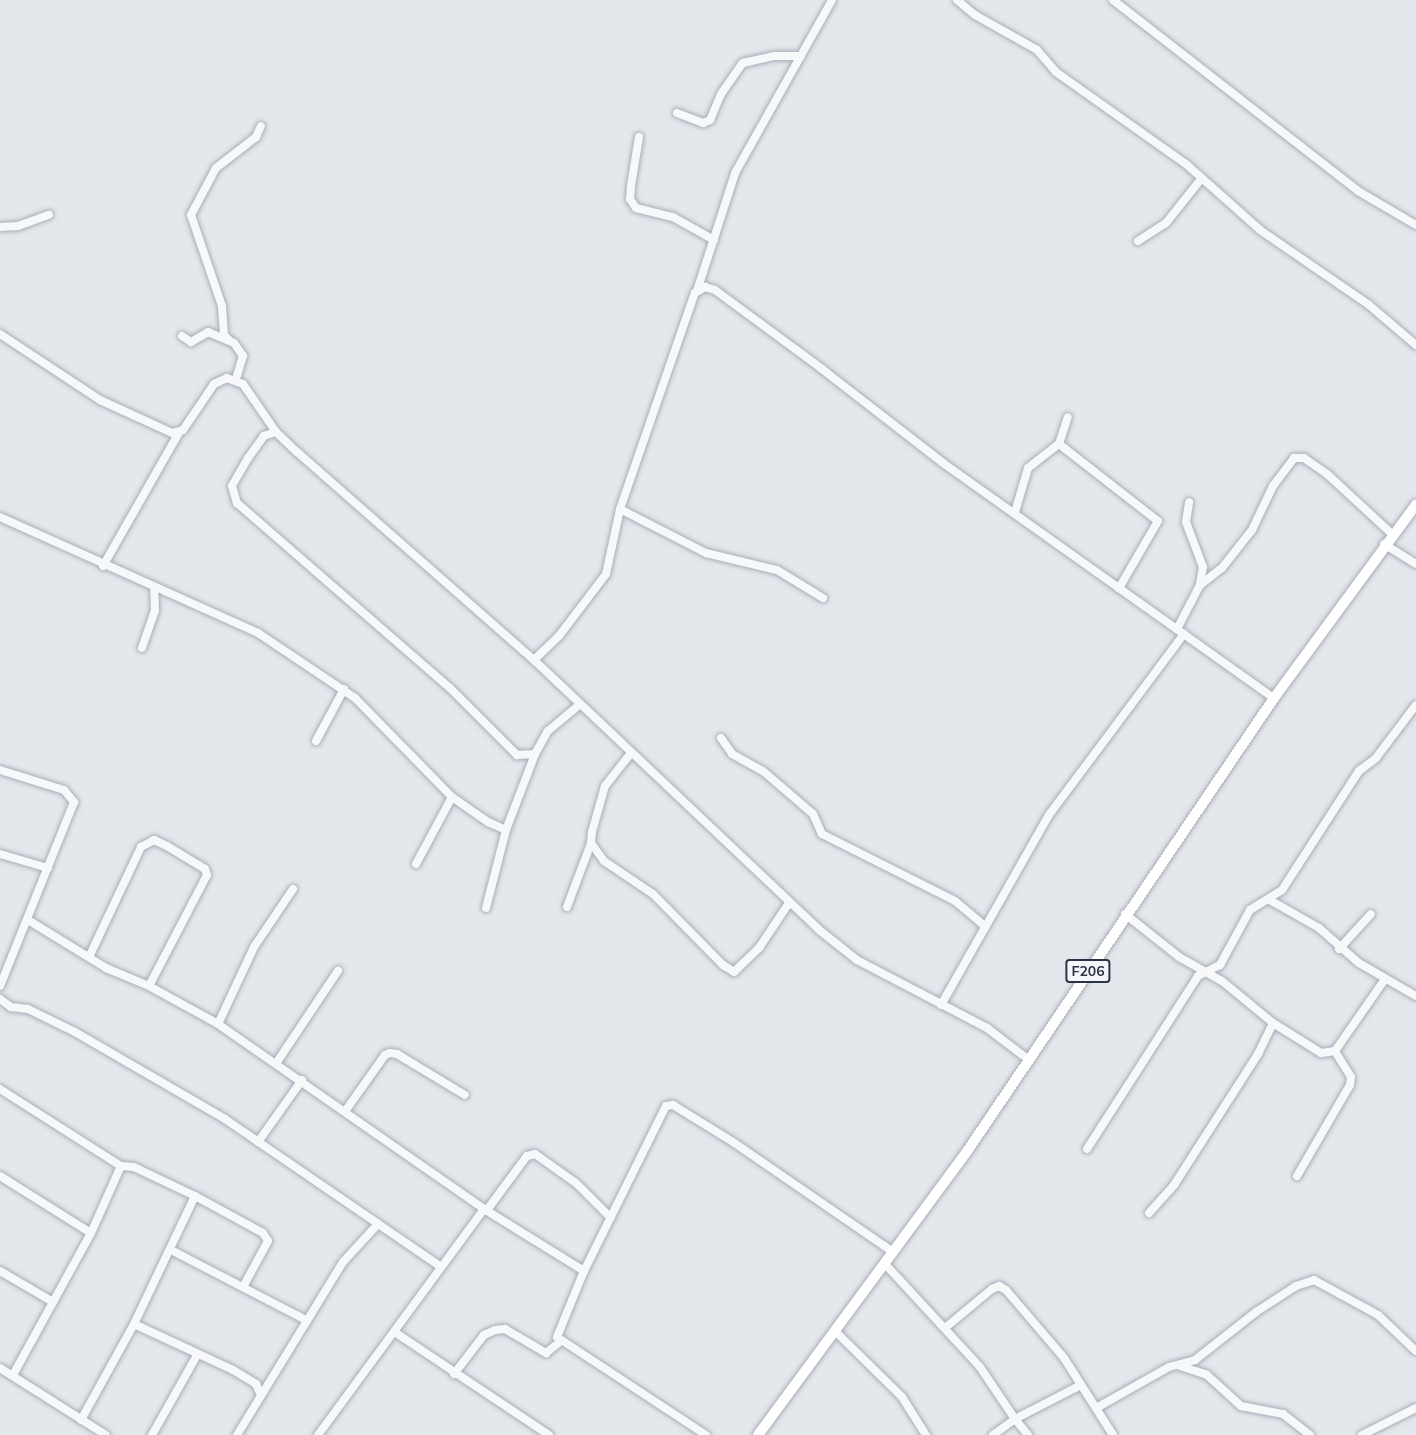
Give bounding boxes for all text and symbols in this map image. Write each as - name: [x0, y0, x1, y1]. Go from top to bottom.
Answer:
- road number: F206: [1064, 960, 1112, 982]

